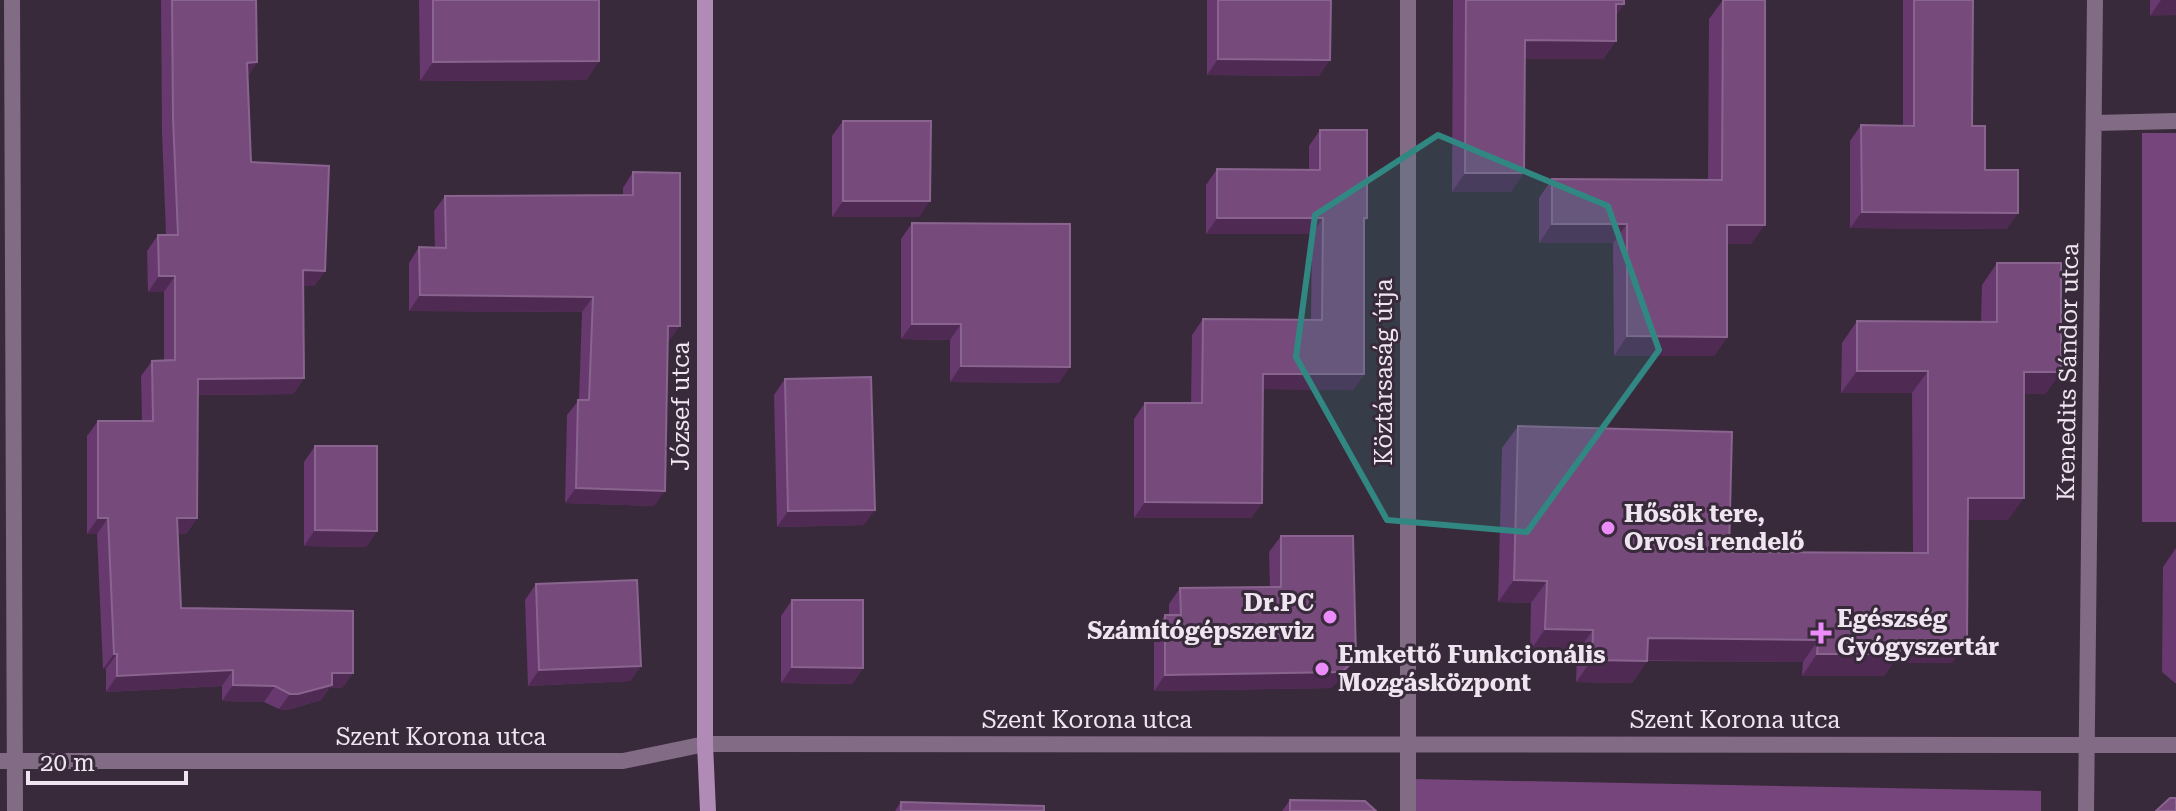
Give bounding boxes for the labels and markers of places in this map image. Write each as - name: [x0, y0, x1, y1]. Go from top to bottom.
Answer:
- place label: Hősök tere, Orvosi rendelő: [1624, 500, 1805, 556]
- marker: Hősök tere, Orvosi rendelő: [1599, 519, 1617, 537]
- place label: Dr.PC Számítógépszerviz: [1087, 589, 1314, 645]
- place label: Egészség Gyógyszertár: [1837, 605, 1999, 661]
- marker: Dr.PC Számítógépszerviz: [1321, 608, 1339, 626]
- marker: Egészség Gyógyszertár: [1812, 624, 1830, 642]
- place label: Emkettő Funkcionális Mozgásközpont: [1338, 641, 1606, 697]
- marker: Emkettő Funkcionális Mozgásközpont: [1313, 660, 1331, 678]

